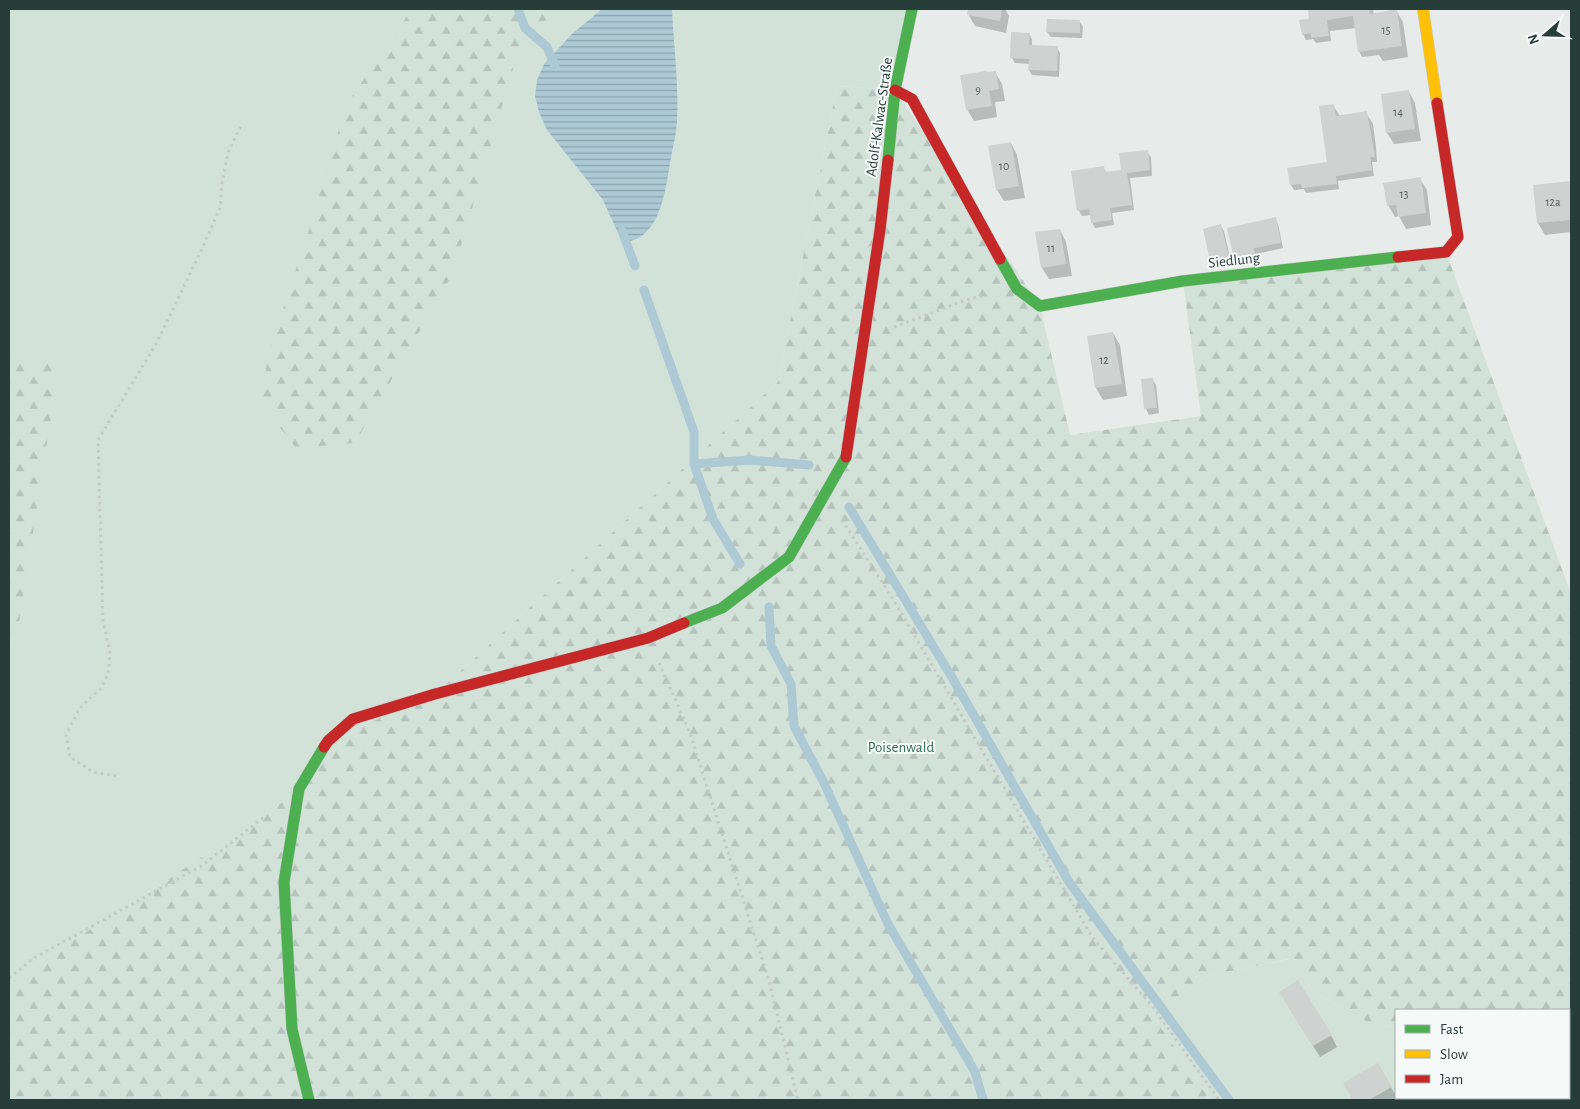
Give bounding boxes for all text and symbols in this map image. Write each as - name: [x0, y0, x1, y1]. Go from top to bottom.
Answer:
- north arrow: [1520, 10, 1570, 60]
- house number: 15: [1381, 24, 1391, 36]
- text: N: [1525, 32, 1542, 46]
- street label: Adolf-Kalwac-Straße: [864, 56, 895, 178]
- house number: 9: [975, 84, 981, 96]
- house number: 14: [1393, 106, 1403, 118]
- house number: 10: [999, 160, 1009, 172]
- house number: 13: [1399, 188, 1409, 200]
- house number: 12a: [1545, 196, 1561, 208]
- house number: 11: [1047, 242, 1055, 254]
- street label: Siedlung: [1208, 250, 1261, 271]
- house number: 12: [1099, 354, 1109, 366]
- park label: Poisenwald: [868, 740, 934, 755]
- legend: [1395, 1009, 1570, 1099]
- text: Fast: [1440, 1022, 1464, 1037]
- text: Slow: [1440, 1047, 1468, 1062]
- text: Jam: [1440, 1072, 1463, 1087]

